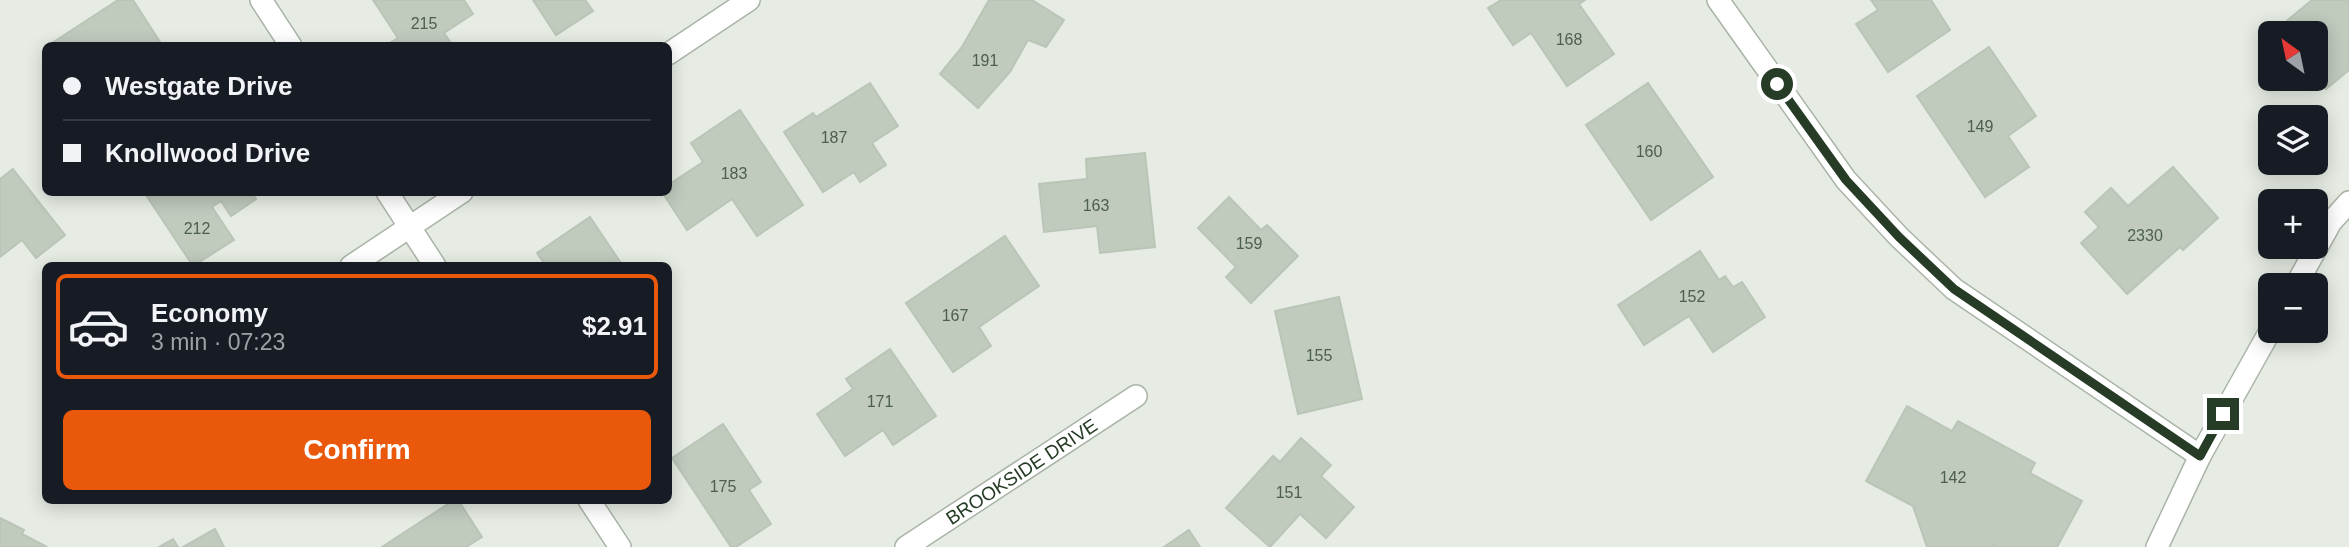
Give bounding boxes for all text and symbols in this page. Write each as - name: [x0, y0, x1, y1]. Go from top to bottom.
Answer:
- house number: 215: [411, 15, 437, 32]
- north arrow: [2258, 21, 2328, 91]
- map controls: [2258, 21, 2328, 343]
- house number: 168: [1556, 31, 1582, 48]
- house number: 191: [972, 52, 998, 69]
- route start: [1761, 68, 1793, 100]
- text: Westgate Drive: [105, 71, 292, 101]
- button: layers: [2258, 105, 2328, 175]
- house number: 149: [1967, 118, 1993, 135]
- house number: 187: [821, 129, 847, 146]
- text: Knollwood Drive: [105, 138, 310, 168]
- house number: 160: [1636, 143, 1662, 160]
- house number: 183: [721, 165, 747, 182]
- button: +: [2258, 189, 2328, 259]
- house number: 163: [1083, 197, 1109, 214]
- house number: 212: [184, 220, 210, 237]
- house number: 2330: [2127, 227, 2163, 244]
- house number: 159: [1236, 235, 1262, 252]
- button: −: [2258, 273, 2328, 343]
- house number: 152: [1679, 288, 1705, 305]
- icon: car: [67, 295, 130, 358]
- text: Economy: [151, 298, 268, 328]
- house number: 167: [942, 307, 968, 324]
- text: $2.91: [582, 311, 647, 341]
- text: 3 min · 07:23: [151, 329, 285, 355]
- house number: 155: [1306, 347, 1332, 364]
- house number: 171: [867, 393, 893, 410]
- route end: [2207, 398, 2239, 430]
- button: Confirm: [63, 410, 651, 490]
- street label: BROOKSIDE DRIVE: [942, 414, 1101, 529]
- house number: 142: [1940, 469, 1966, 486]
- house number: 175: [710, 478, 736, 495]
- house number: 151: [1276, 484, 1302, 501]

